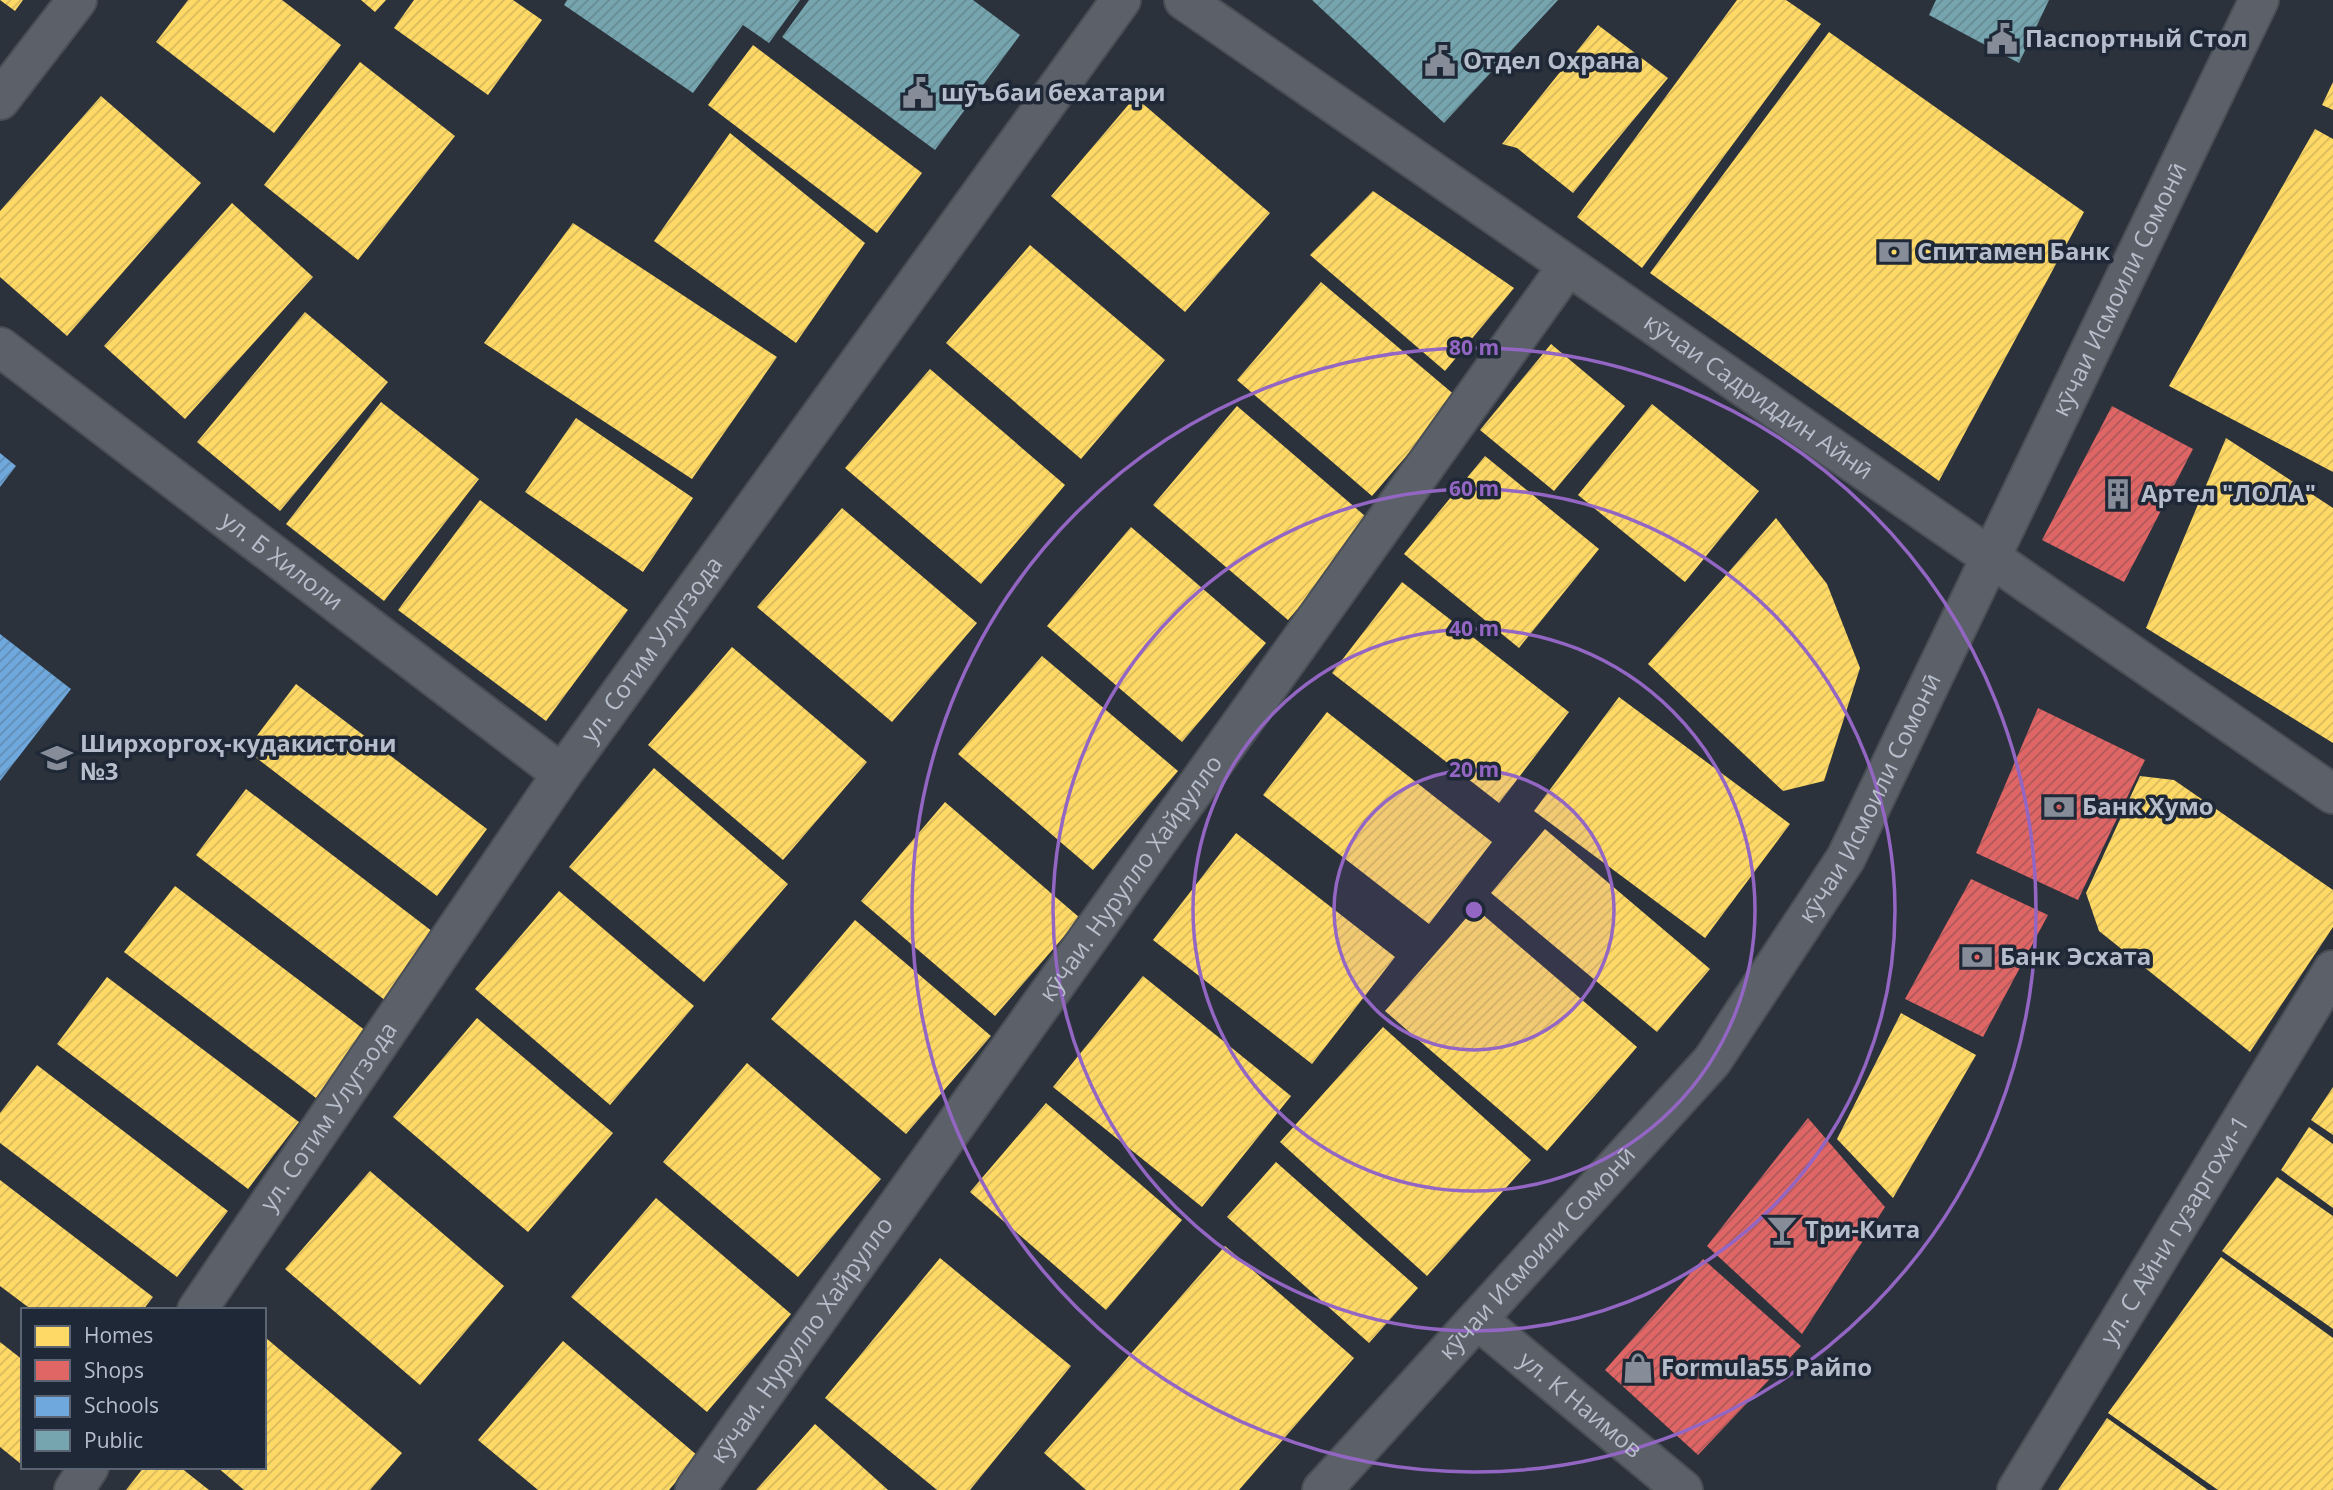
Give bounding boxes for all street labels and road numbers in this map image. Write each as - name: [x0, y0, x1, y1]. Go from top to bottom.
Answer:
- street label: кӯчаи Исмоили Сомонӣ: [2043, 156, 2194, 421]
- street label: кӯчаи Садриддин Айнӣ: [1638, 305, 1880, 486]
- street label: ул. Б Хилоли: [215, 503, 351, 617]
- street label: ул. Сотим Улугзода: [572, 549, 729, 748]
- street label: кӯчаи Исмоили Сомонӣ: [1790, 667, 1948, 929]
- street label: кӯчаи. Нурулло Хайрулло: [1030, 748, 1229, 1008]
- street label: ул. Сотим Улугзода: [251, 1015, 404, 1217]
- street label: ул. С Айни гузаргохи-1: [2091, 1109, 2256, 1350]
- street label: кӯчаи Исмоили Сомонӣ: [1430, 1138, 1642, 1366]
- street label: кӯчаи. Нурулло Хайрулло: [701, 1209, 900, 1469]
- street label: ул. К Наимов: [1513, 1343, 1650, 1465]

